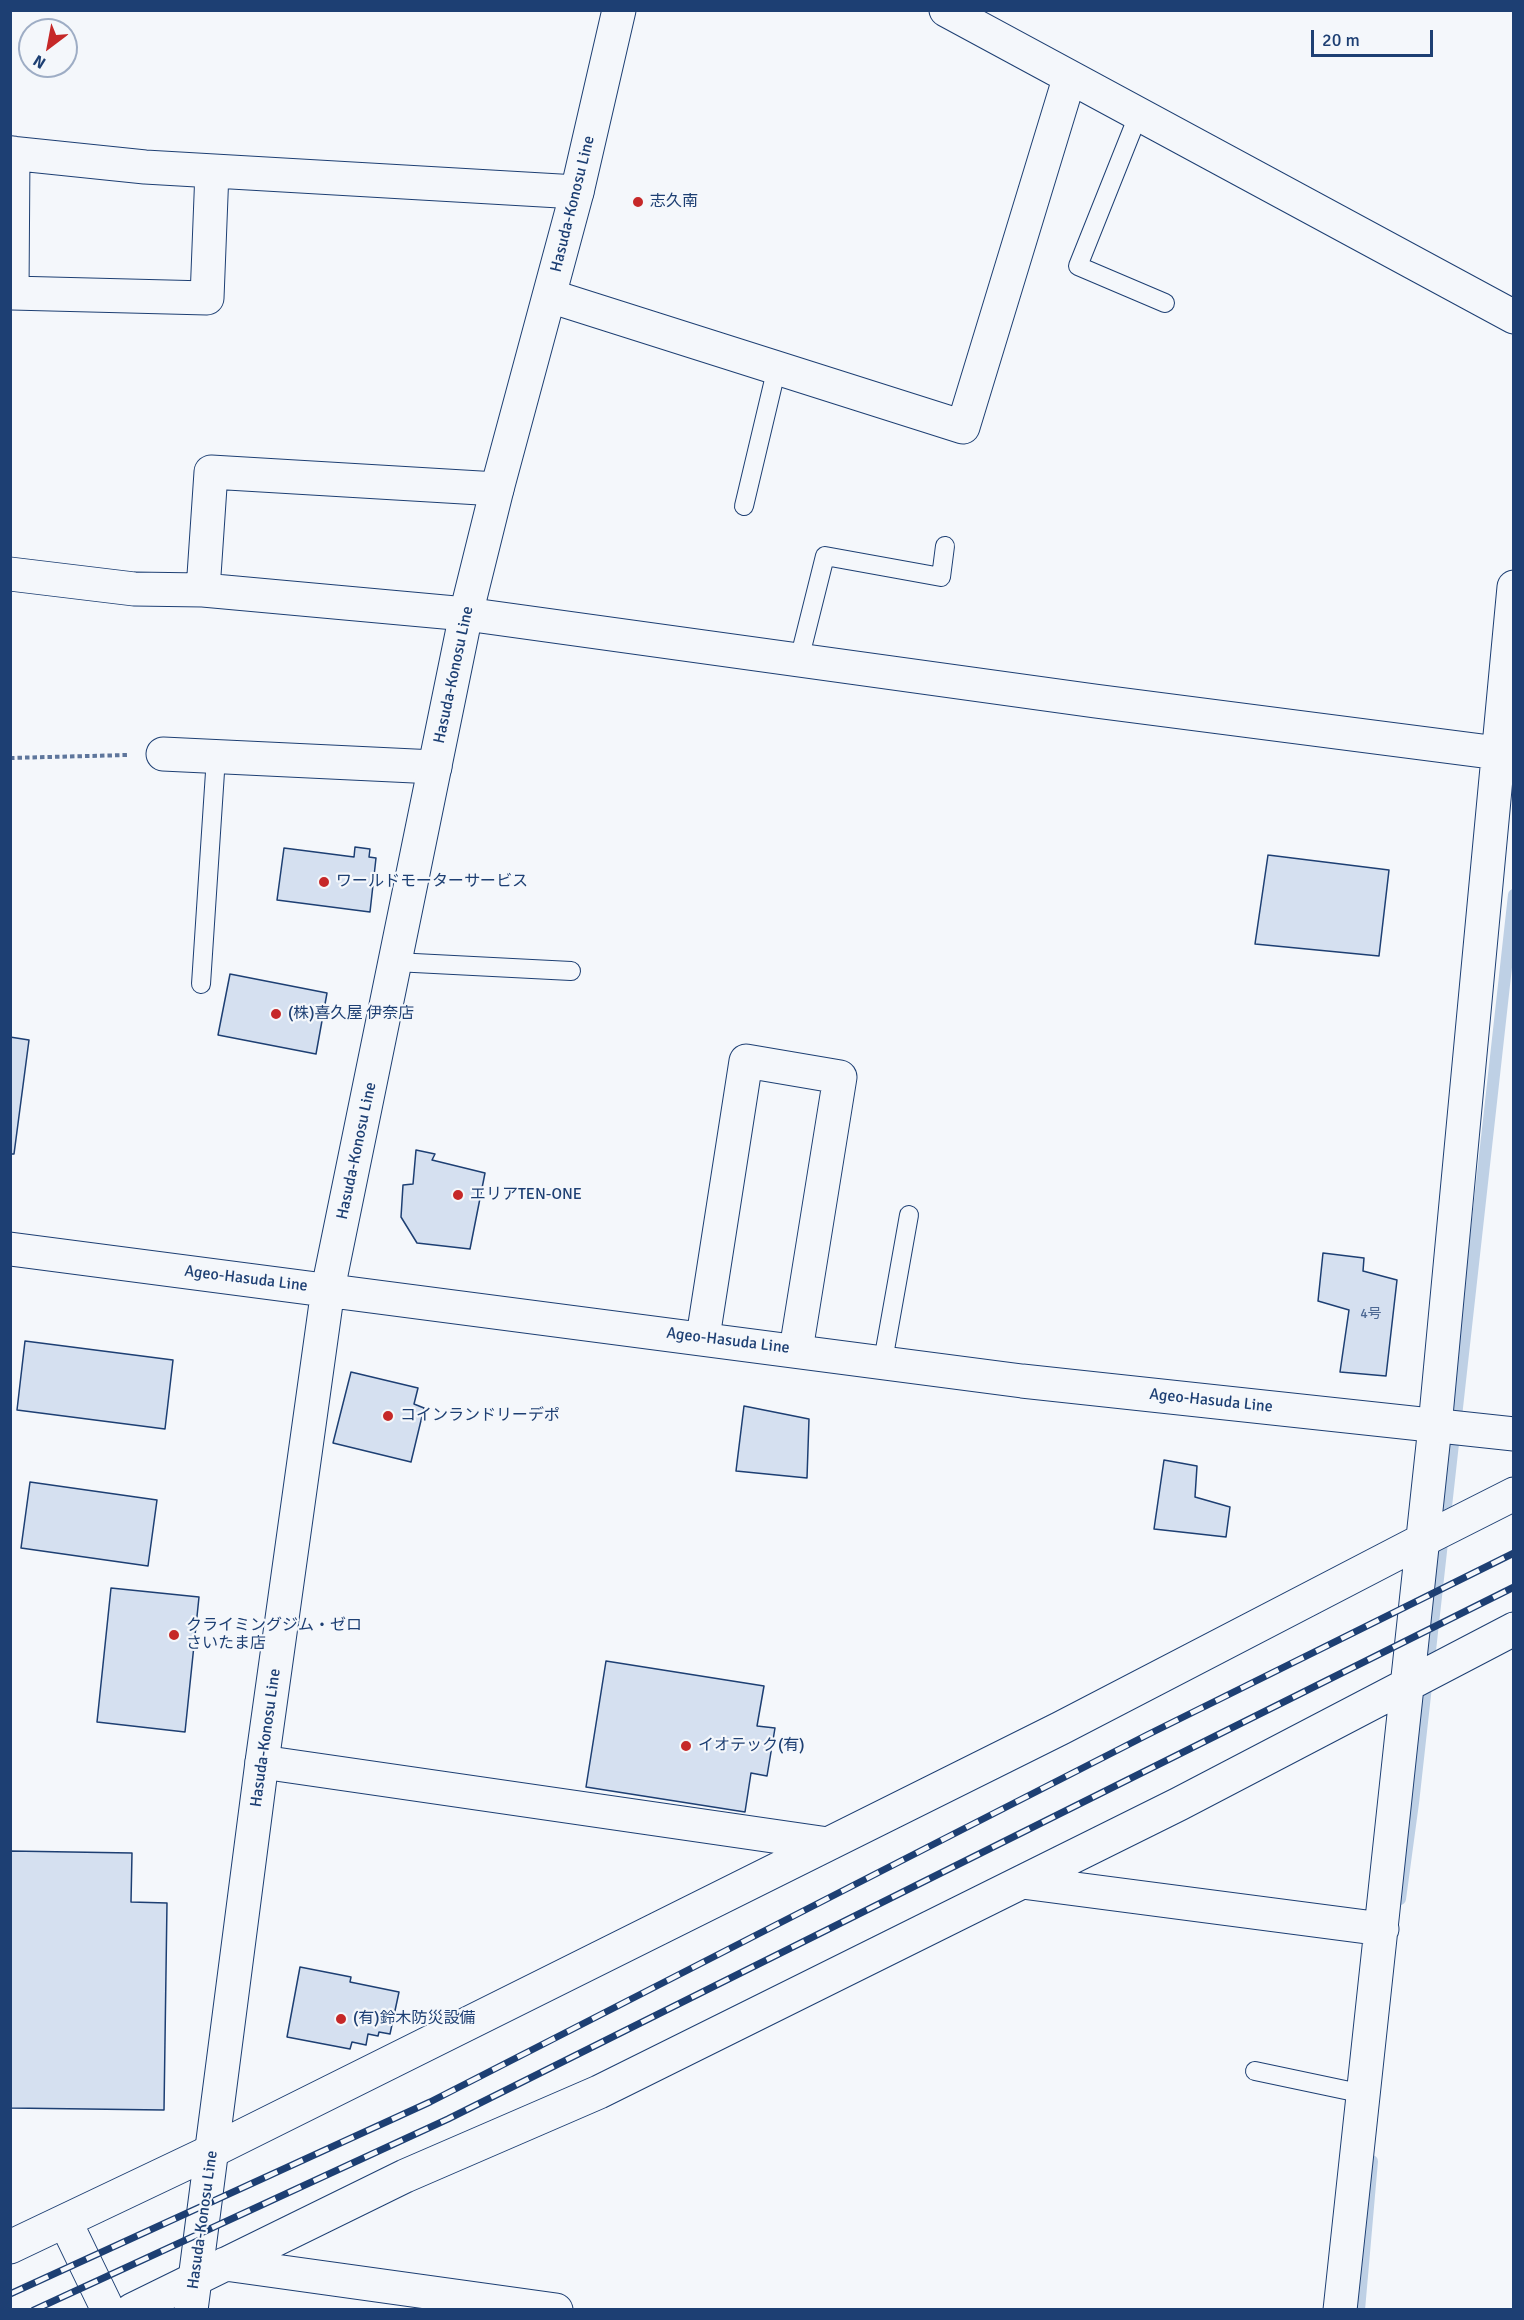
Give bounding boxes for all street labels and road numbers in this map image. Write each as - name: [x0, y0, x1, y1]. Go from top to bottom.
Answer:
- street label: Hasuda-Konosu Line: [547, 134, 599, 274]
- street label: Hasuda-Konosu Line: [430, 605, 478, 745]
- street label: Hasuda-Konosu Line: [333, 1081, 381, 1221]
- street label: Ageo-Hasuda Line: [183, 1262, 309, 1296]
- street label: Ageo-Hasuda Line: [665, 1324, 791, 1358]
- street label: Ageo-Hasuda Line: [1148, 1385, 1274, 1417]
- street label: Hasuda-Konosu Line: [247, 1667, 285, 1809]
- street label: Hasuda-Konosu Line: [184, 2149, 222, 2291]

